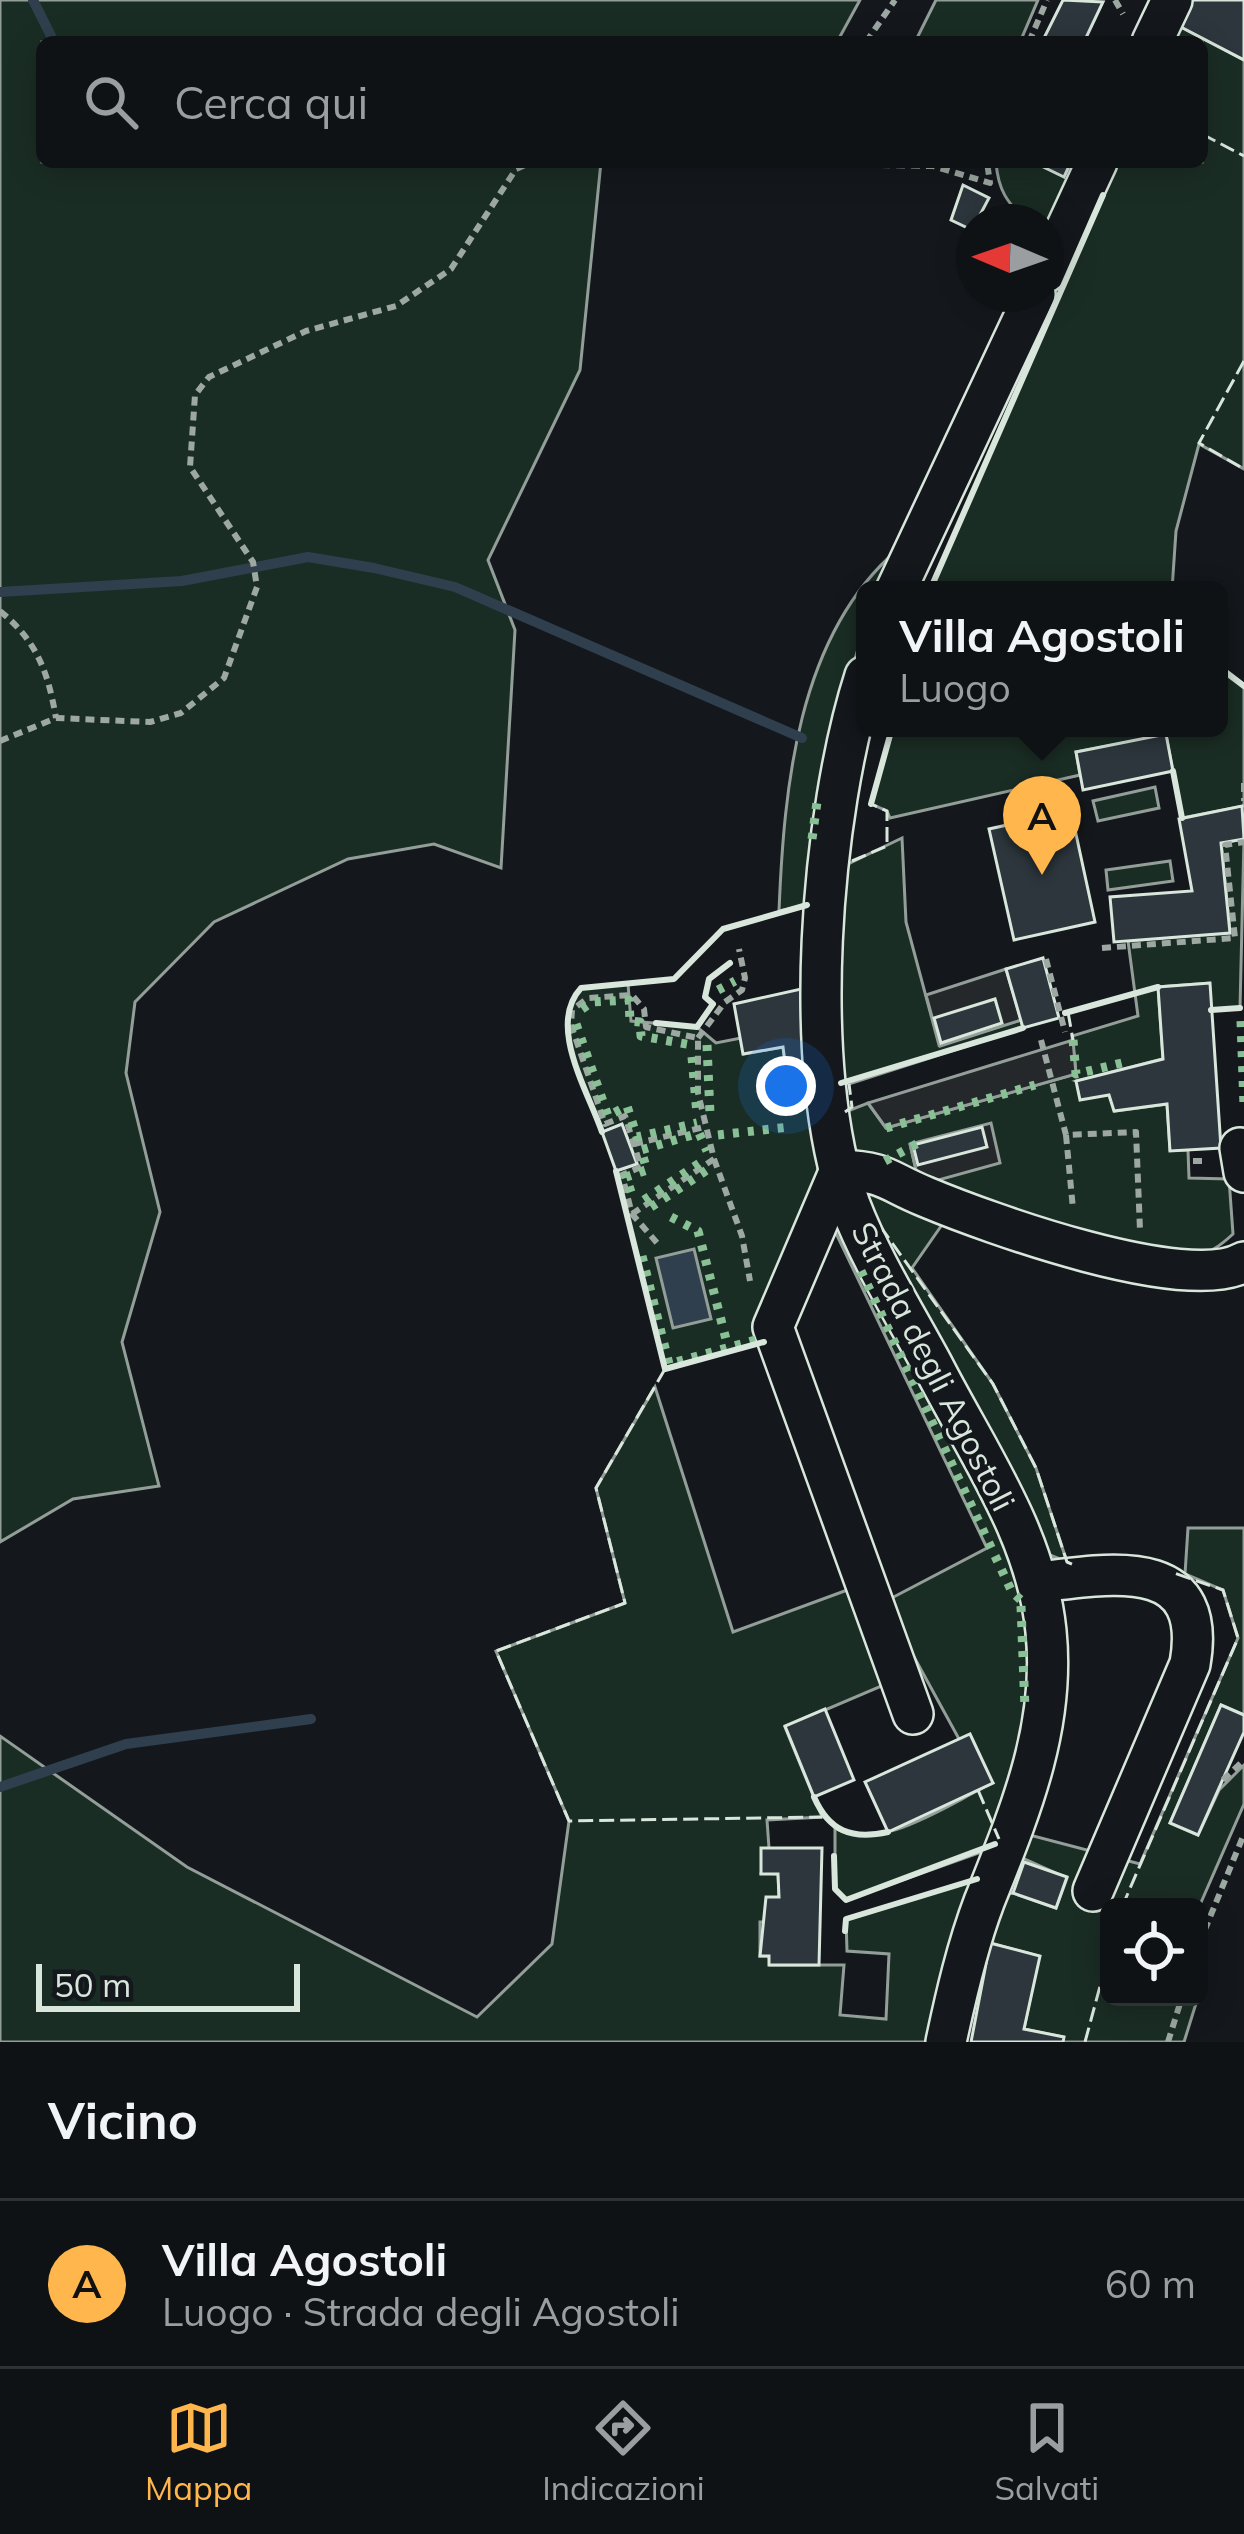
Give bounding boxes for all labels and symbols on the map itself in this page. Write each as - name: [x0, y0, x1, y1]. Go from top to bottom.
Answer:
- north arrow: [956, 204, 1064, 312]
- pin: A: [1003, 776, 1081, 875]
- your location: [756, 1056, 816, 1116]
- street label: Strada degli Agostoli: [843, 1215, 1025, 1517]
- scale bar: [36, 1958, 300, 2011]

